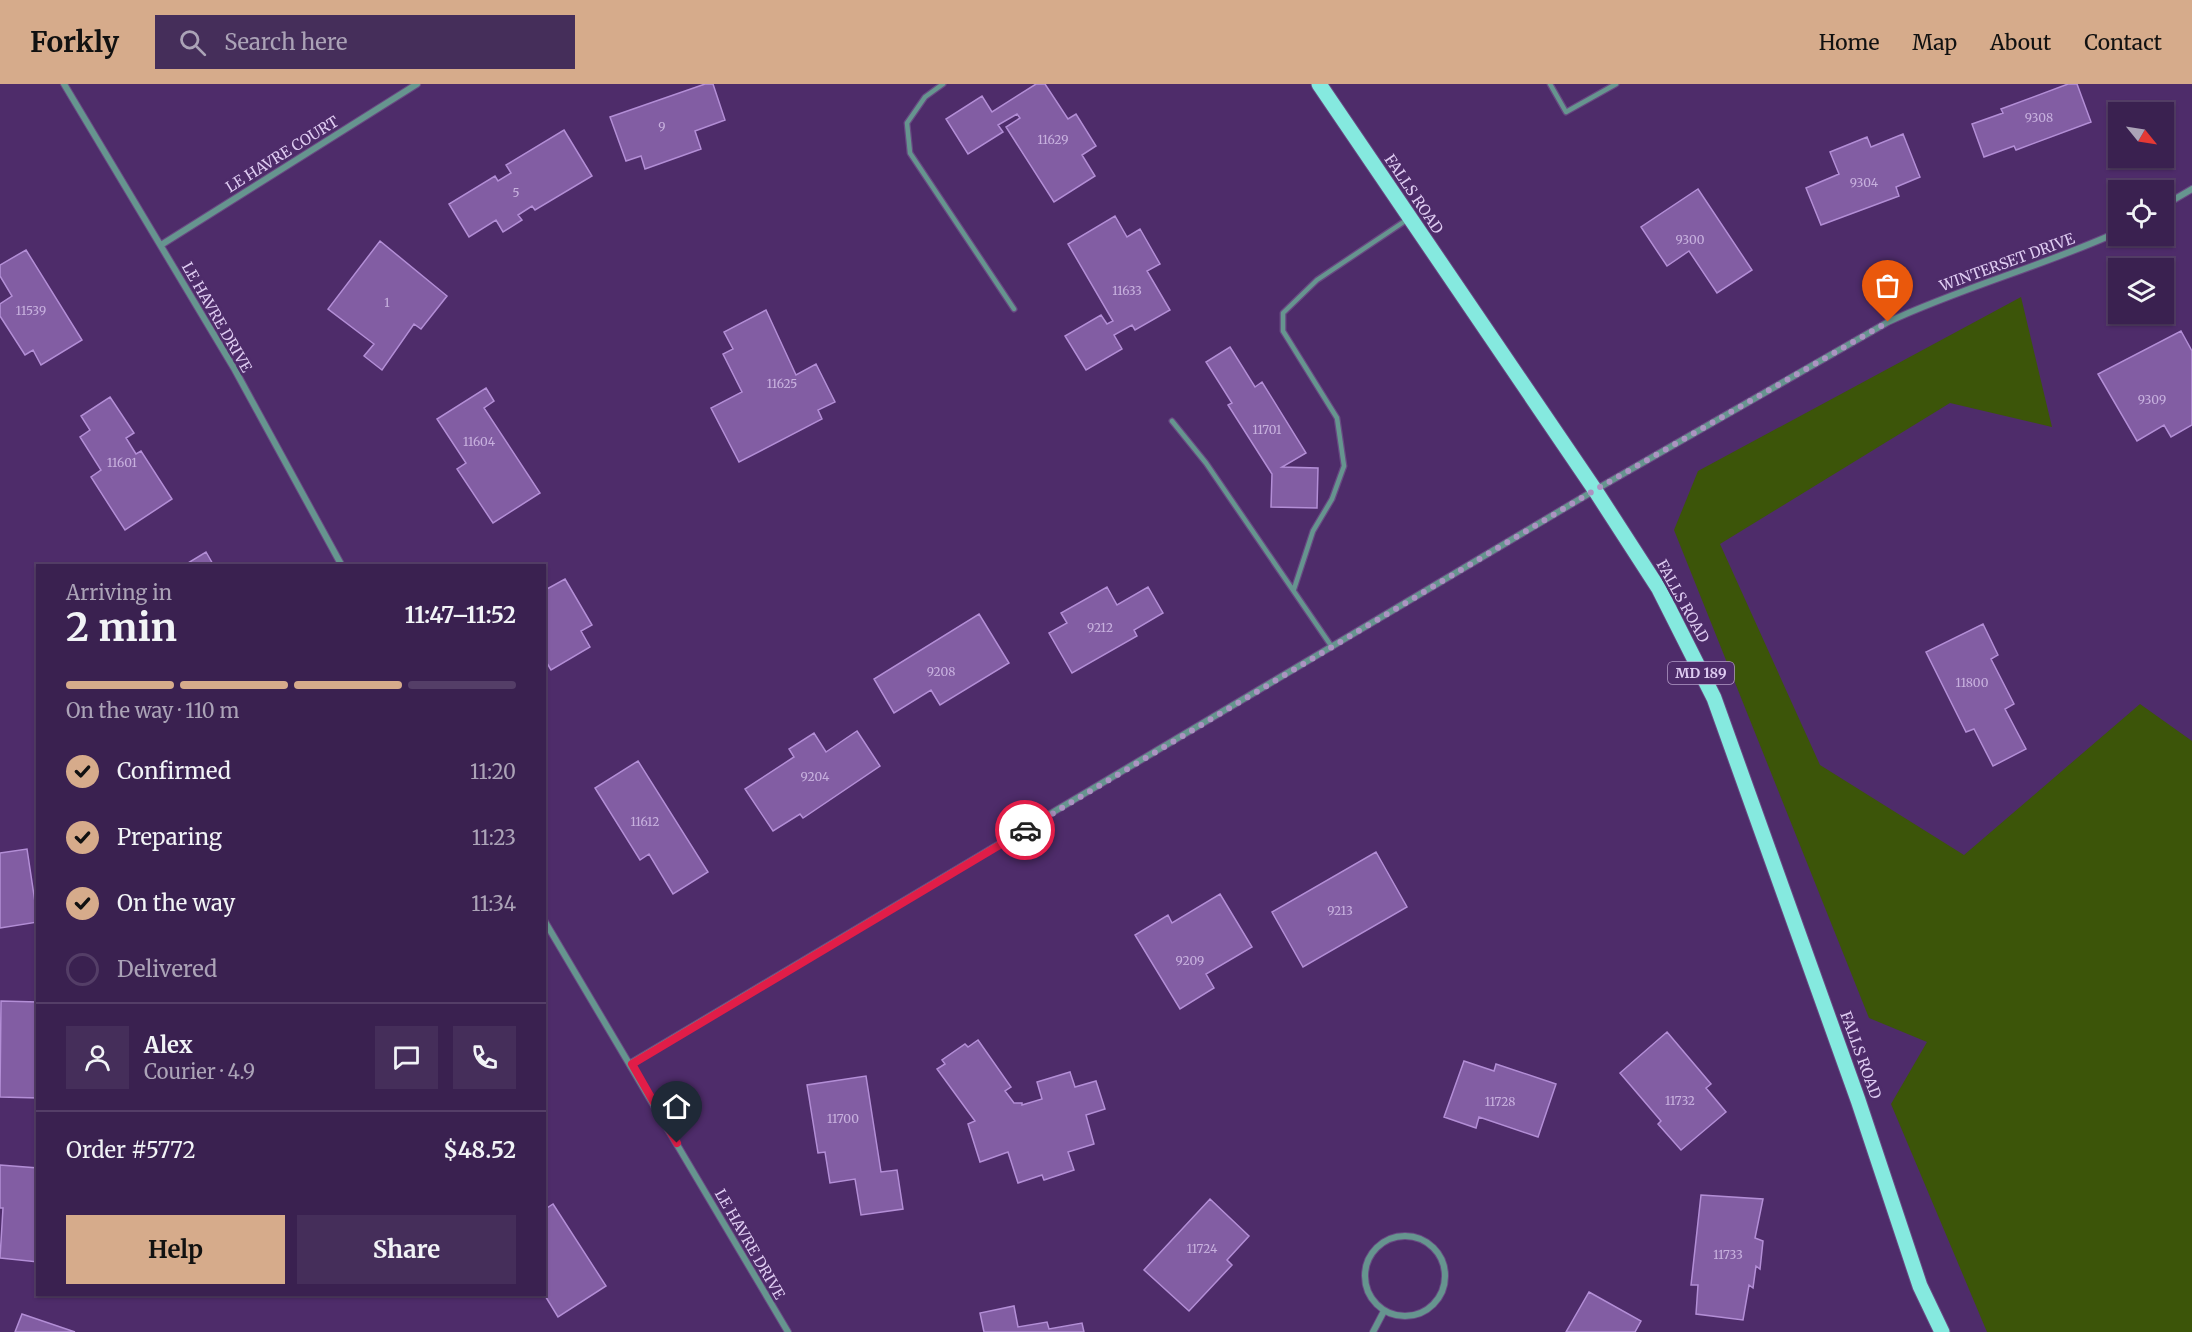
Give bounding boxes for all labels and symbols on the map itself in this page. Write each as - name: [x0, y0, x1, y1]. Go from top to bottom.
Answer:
- north arrow: [2108, 102, 2174, 168]
- house number: 9308: [2025, 110, 2053, 125]
- street label: LE HAVRE COURT: [222, 111, 342, 196]
- house number: 9: [658, 119, 666, 134]
- house number: 11629: [1038, 132, 1068, 147]
- street label: FALLS ROAD: [1380, 151, 1448, 237]
- house number: 9304: [1850, 175, 1879, 190]
- house number: 5: [512, 185, 520, 200]
- street label: WINTERSET DRIVE: [1936, 229, 2077, 296]
- house number: 9300: [1675, 232, 1705, 247]
- street label: LE HAVRE DRIVE: [178, 259, 256, 376]
- pin: [1862, 260, 1913, 322]
- house number: 11633: [1112, 283, 1142, 298]
- house number: 1: [384, 295, 390, 310]
- house number: 11539: [16, 303, 46, 318]
- house number: 11625: [767, 376, 797, 391]
- house number: 9309: [2138, 392, 2166, 407]
- house number: 11701: [1252, 422, 1282, 437]
- house number: 11604: [463, 434, 496, 449]
- house number: 11601: [107, 455, 138, 470]
- street label: FALLS ROAD: [1652, 556, 1714, 646]
- house number: 9212: [1087, 620, 1113, 635]
- road number: MD 189: [1668, 662, 1734, 684]
- house number: 9208: [927, 664, 955, 679]
- house number: 11800: [1956, 675, 1989, 690]
- house number: 9204: [801, 769, 830, 784]
- courier: [995, 800, 1055, 860]
- house number: 11612: [631, 814, 659, 829]
- house number: 9213: [1327, 903, 1353, 918]
- house number: 9209: [1176, 953, 1204, 968]
- street label: FALLS ROAD: [1836, 1009, 1886, 1101]
- pin: [651, 1081, 702, 1143]
- house number: 11732: [1665, 1093, 1695, 1108]
- house number: 11728: [1485, 1094, 1515, 1109]
- house number: 11700: [827, 1111, 859, 1126]
- street label: LE HAVRE DRIVE: [711, 1186, 789, 1303]
- house number: 11724: [1187, 1241, 1218, 1256]
- house number: 11733: [1713, 1247, 1743, 1262]

